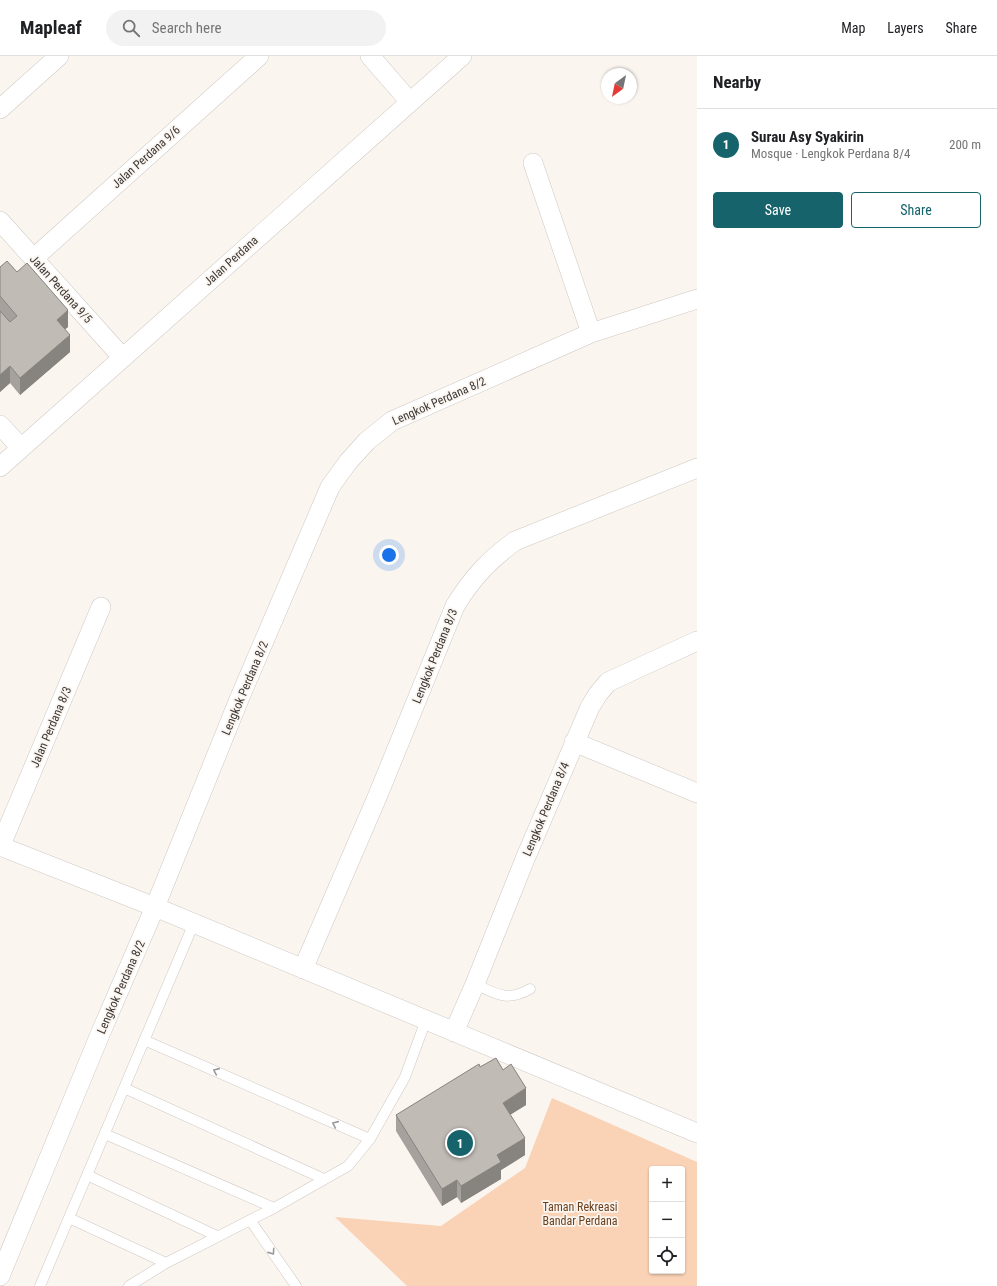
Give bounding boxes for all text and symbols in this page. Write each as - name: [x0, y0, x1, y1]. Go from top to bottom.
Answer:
- search box: [106, 10, 386, 46]
- text: Mapleaf: [20, 16, 82, 39]
- icon: search: [120, 17, 142, 39]
- text: Search here: [152, 19, 222, 37]
- text: Map: [841, 20, 865, 36]
- text: Layers: [887, 20, 924, 36]
- text: Share: [946, 20, 977, 36]
- north arrow: [601, 68, 637, 104]
- text: Nearby: [713, 72, 761, 92]
- street label: Jalan Perdana 9/6: [109, 123, 183, 191]
- text: Surau Asy Syakirin: [751, 128, 864, 146]
- text: 1: [723, 137, 729, 152]
- text: 200 m: [949, 137, 981, 152]
- text: Mosque · Lengkok Perdana 8/4: [751, 146, 910, 161]
- button: Save: [713, 192, 843, 228]
- button: Share: [851, 192, 981, 228]
- street label: Jalan Perdana: [201, 233, 261, 289]
- street label: Jalan Perdana 9/5: [27, 252, 95, 326]
- street label: Lengkok Perdana 8/2: [390, 374, 488, 428]
- your location: [379, 545, 399, 565]
- street label: Lengkok Perdana 8/3: [410, 607, 460, 705]
- street label: Lengkok Perdana 8/2: [219, 639, 271, 737]
- street label: Jalan Perdana 8/3: [28, 684, 74, 770]
- street label: Lengkok Perdana 8/4: [520, 760, 572, 858]
- street label: Lengkok Perdana 8/2: [94, 938, 148, 1036]
- one-way arrow: [212, 1068, 219, 1076]
- one-way arrow: [331, 1121, 339, 1129]
- pin: 1: [447, 1128, 473, 1158]
- map controls: [649, 1166, 685, 1274]
- button: +: [649, 1166, 685, 1202]
- park label: Taman Rekreasi Bandar Perdana: [542, 1200, 618, 1228]
- button: −: [649, 1202, 685, 1238]
- button: locate: [649, 1238, 685, 1274]
- one-way arrow: [267, 1248, 275, 1255]

